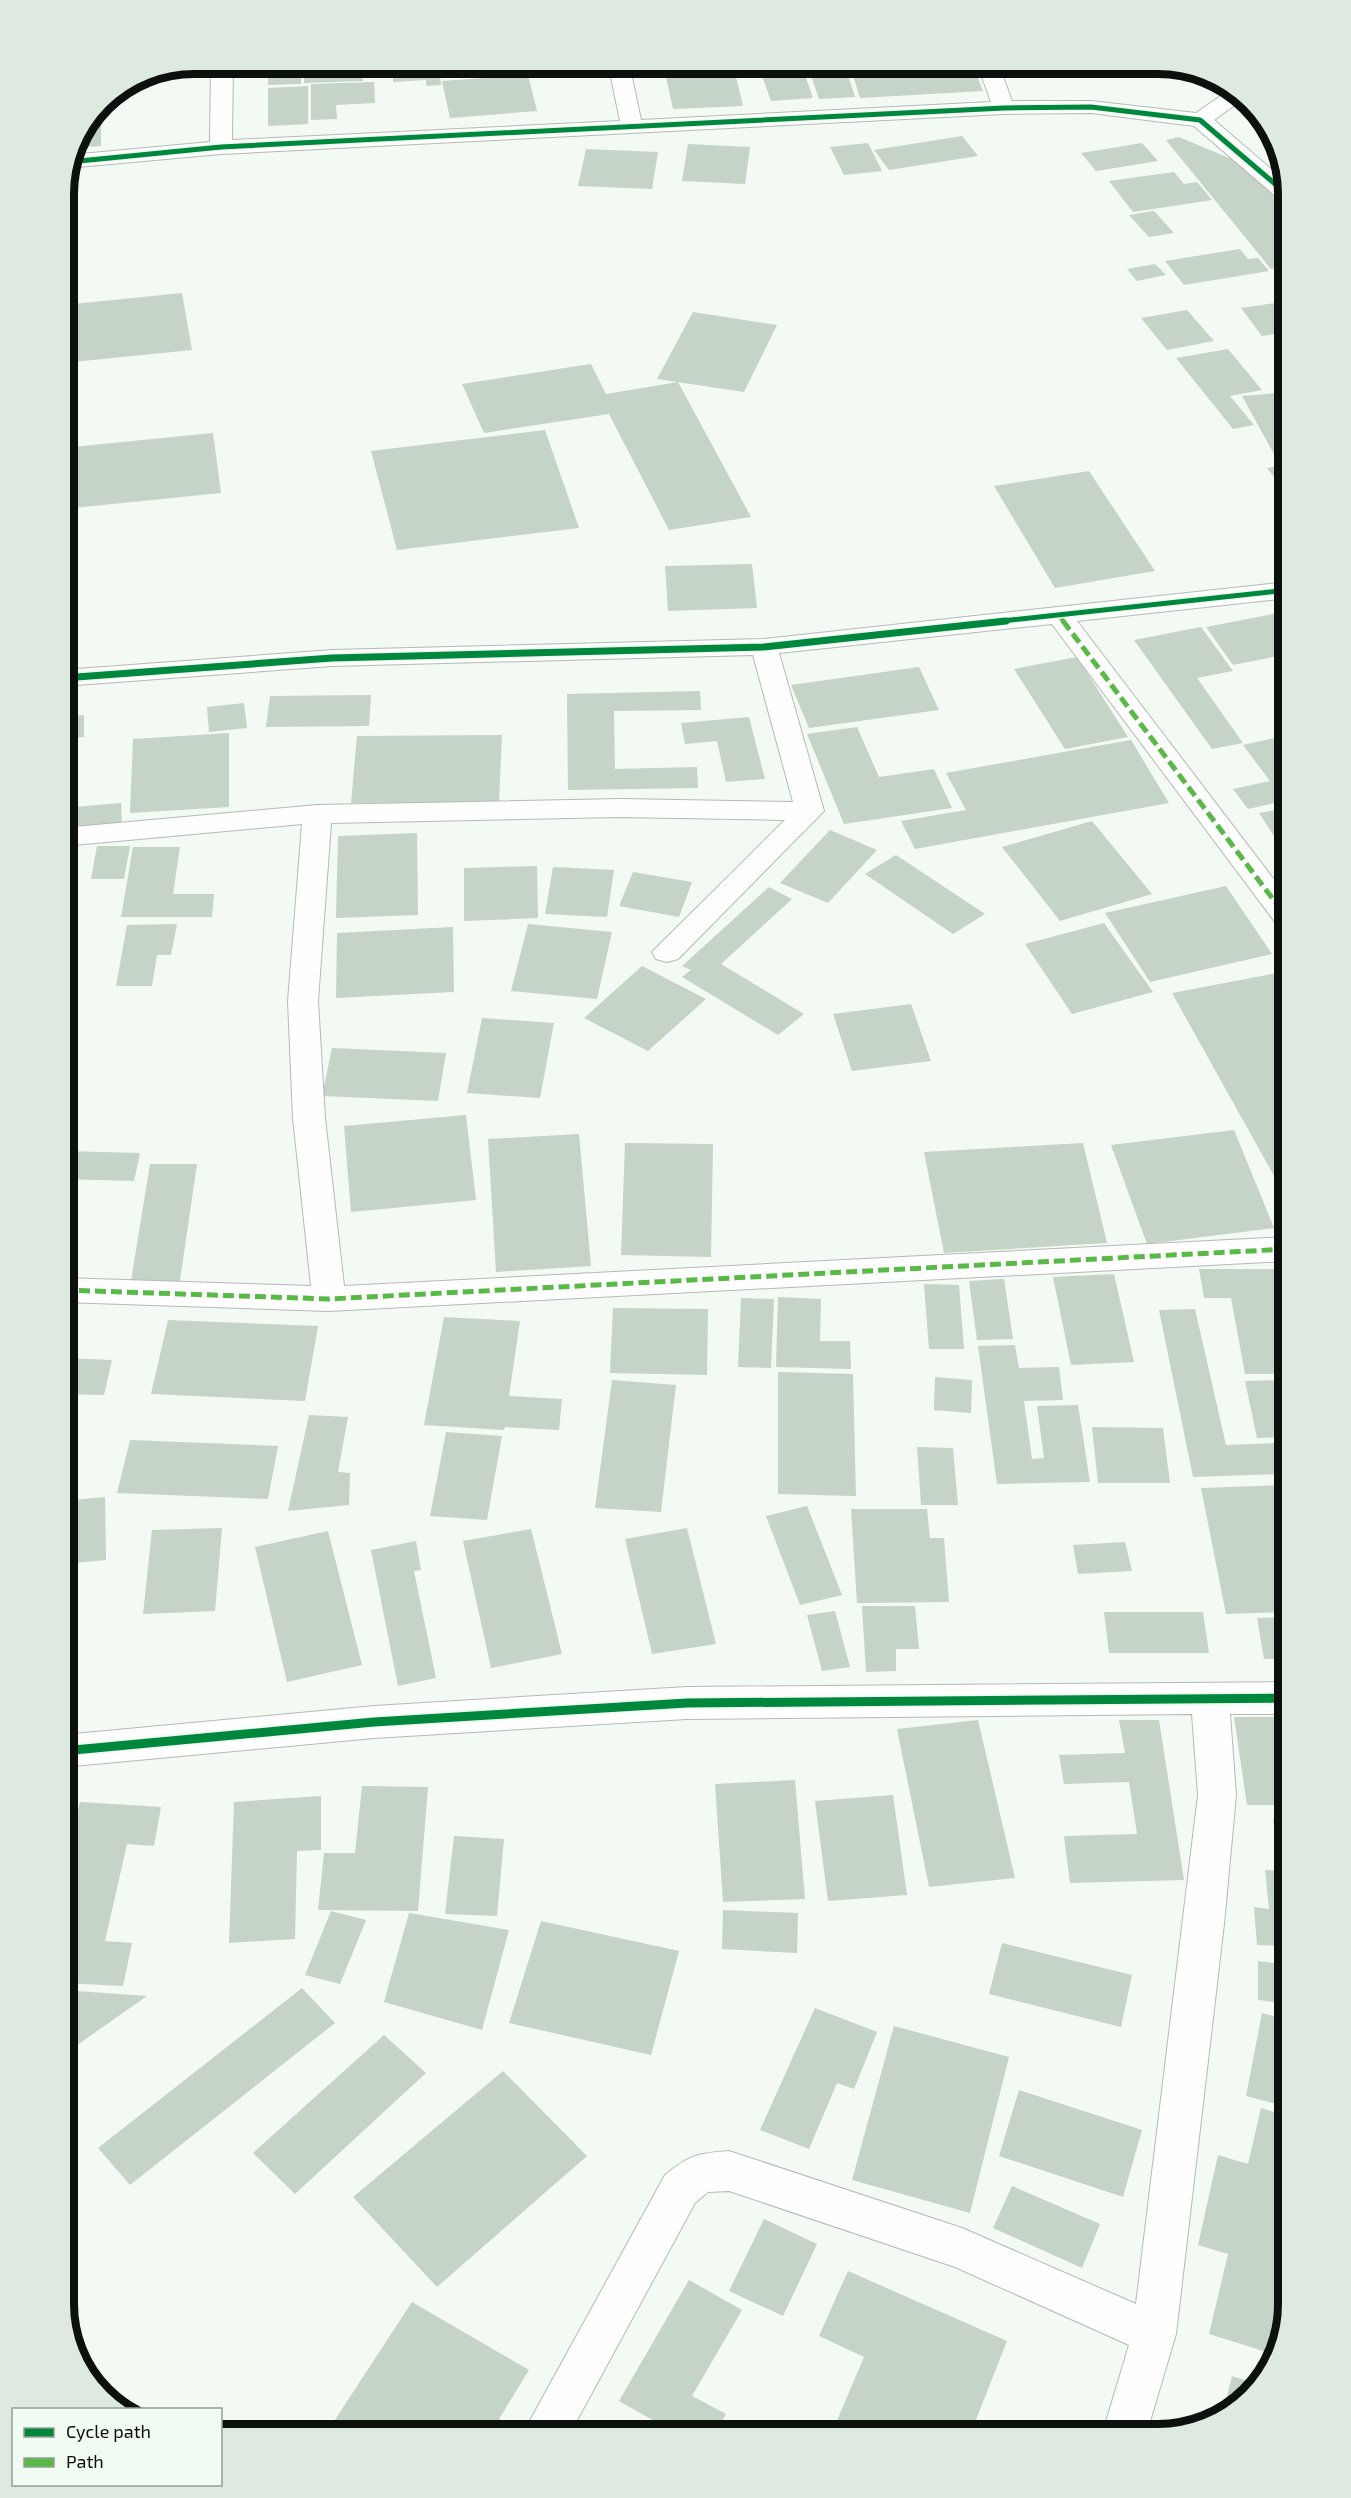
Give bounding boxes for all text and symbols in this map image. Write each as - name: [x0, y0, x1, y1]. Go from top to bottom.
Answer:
- legend: [12, 2408, 222, 2486]
- text: Cycle path: [66, 2420, 151, 2442]
- text: Path: [66, 2450, 104, 2472]

